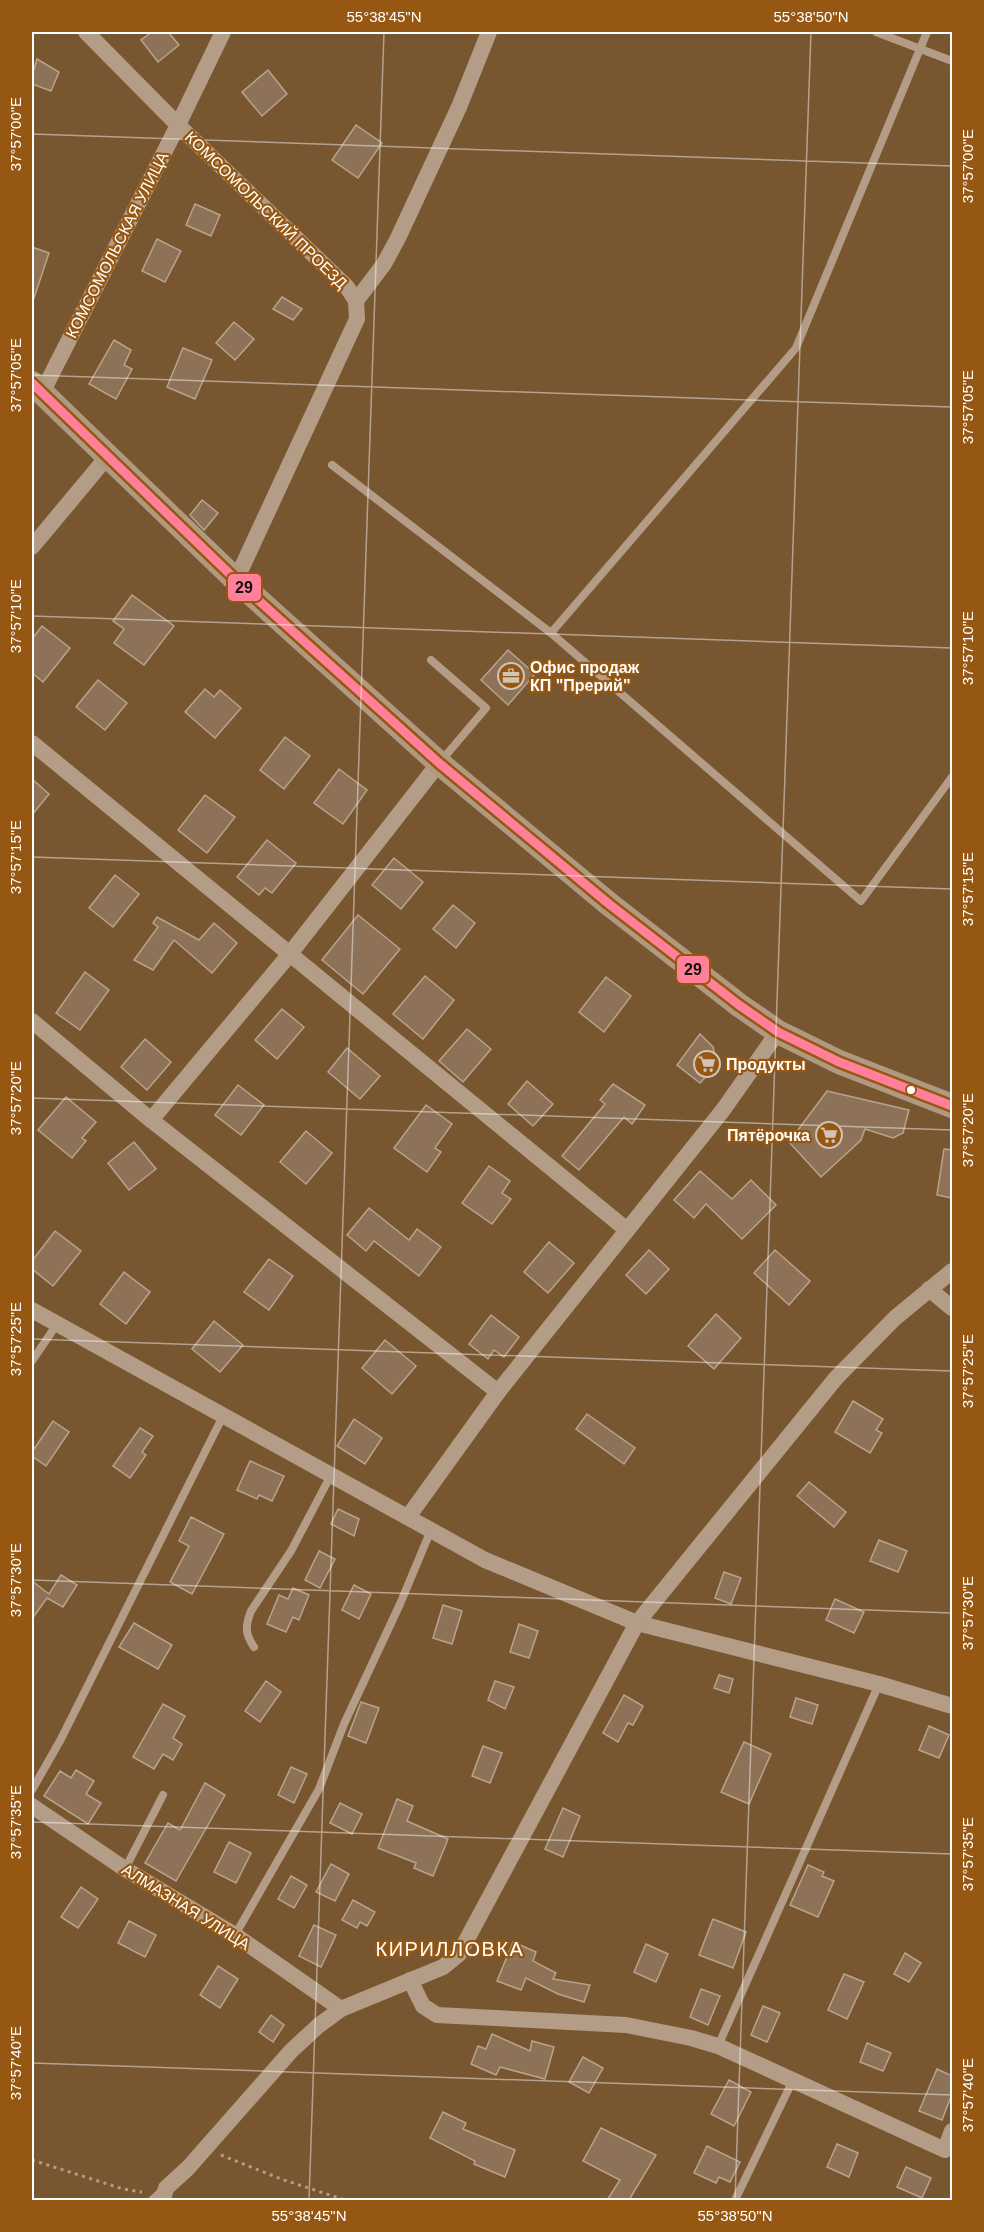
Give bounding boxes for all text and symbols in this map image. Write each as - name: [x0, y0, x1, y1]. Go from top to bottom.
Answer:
- text: 55°38'45"N: [346, 8, 422, 25]
- text: 55°38'50"N: [773, 8, 849, 25]
- text: 37°57'00"E: [7, 97, 24, 171]
- street label: КОМСОМОЛЬСКИЙ ПРОЕЗД: [182, 127, 351, 292]
- text: 37°57'00"E: [959, 129, 976, 203]
- street label: КОМСОМОЛЬСКАЯ УЛИЦА: [63, 149, 172, 341]
- text: 37°57'05"E: [7, 338, 24, 412]
- text: 37°57'05"E: [959, 370, 976, 444]
- line badge: 29: [227, 573, 262, 602]
- text: 37°57'10"E: [7, 579, 24, 653]
- text: 29: [235, 579, 253, 596]
- text: 37°57'10"E: [959, 611, 976, 685]
- place label: Офис продаж КП "Прерий": [530, 659, 640, 694]
- office icon: Офис продаж КП "Прерий": [496, 661, 526, 691]
- text: 37°57'15"E: [7, 820, 24, 894]
- text: 37°57'15"E: [959, 852, 976, 926]
- line badge: 29: [676, 955, 710, 984]
- text: 29: [684, 961, 702, 978]
- supermarket icon: Продукты: [692, 1049, 722, 1079]
- place label: Продукты: [726, 1056, 806, 1073]
- text: 37°57'20"E: [7, 1061, 24, 1135]
- unlabelled marker: [905, 1084, 917, 1096]
- text: 37°57'20"E: [959, 1093, 976, 1167]
- supermarket icon: Пятёрочка: [814, 1120, 844, 1150]
- place label: Пятёрочка: [727, 1127, 810, 1144]
- text: 37°57'25"E: [7, 1302, 24, 1376]
- text: 37°57'25"E: [959, 1334, 976, 1408]
- text: 37°57'30"E: [7, 1543, 24, 1617]
- text: 37°57'30"E: [959, 1576, 976, 1650]
- text: 37°57'35"E: [7, 1785, 24, 1859]
- text: 37°57'35"E: [959, 1817, 976, 1891]
- street label: АЛМАЗНАЯ УЛИЦА: [119, 1861, 253, 1953]
- district label: КИРИЛЛОВКА: [376, 1938, 524, 1960]
- text: 37°57'40"E: [7, 2026, 24, 2100]
- text: 37°57'40"E: [959, 2058, 976, 2132]
- text: 55°38'45"N: [271, 2207, 347, 2224]
- text: 55°38'50"N: [697, 2207, 773, 2224]

